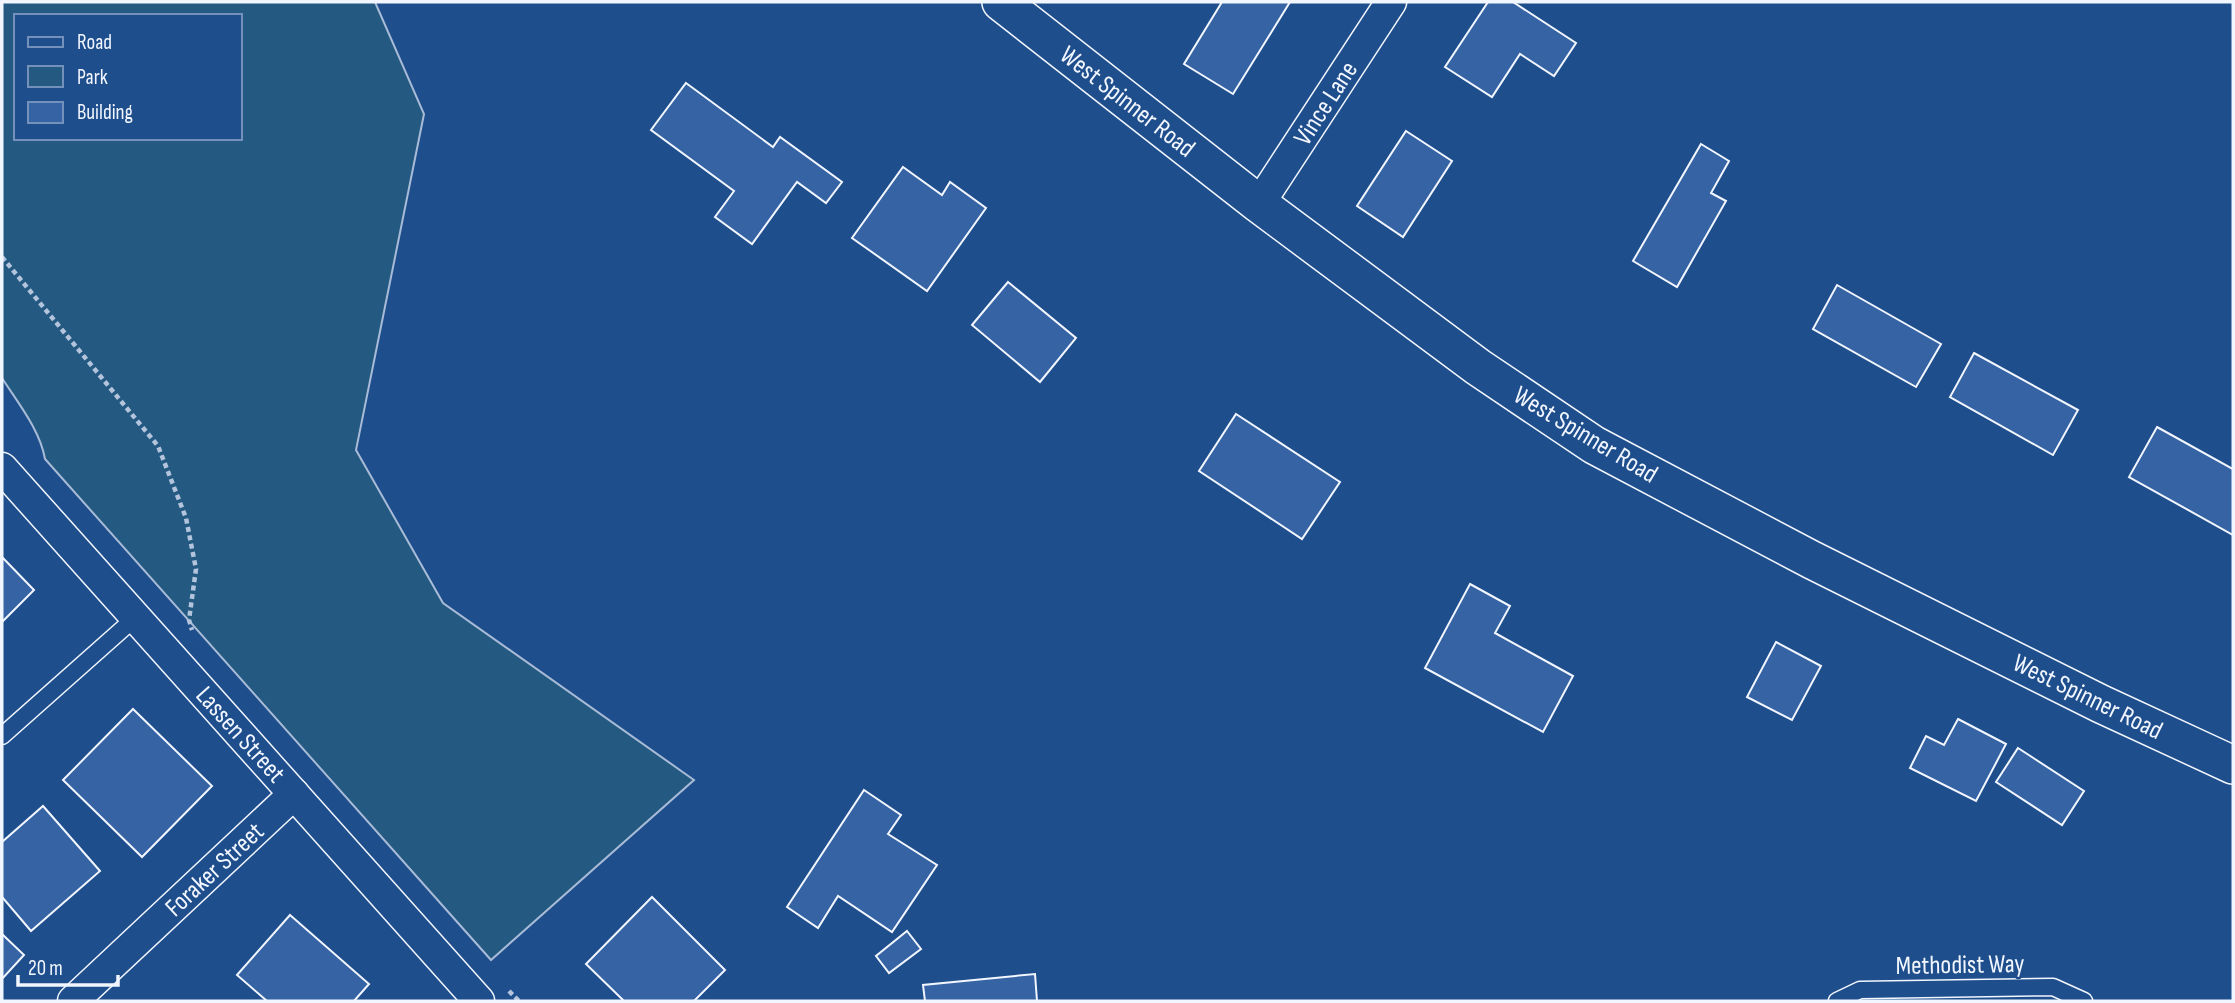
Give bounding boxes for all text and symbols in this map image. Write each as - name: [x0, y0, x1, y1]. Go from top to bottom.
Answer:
- legend: [14, 14, 242, 140]
- text: Road: [77, 30, 112, 55]
- street label: West Spinner Road: [1053, 40, 1201, 164]
- street label: Vince Lane: [1288, 56, 1365, 152]
- text: Park: [77, 65, 108, 90]
- text: Building: [77, 100, 133, 125]
- street label: West Spinner Road: [1508, 380, 1663, 490]
- street label: West Spinner Road: [2007, 648, 2167, 747]
- street label: Lassen Street: [189, 681, 291, 789]
- street label: Foraker Street: [159, 817, 271, 924]
- scale bar: [18, 944, 117, 988]
- street label: Methodist Way: [1895, 949, 2025, 982]
- text: 20 m: [28, 956, 63, 981]

